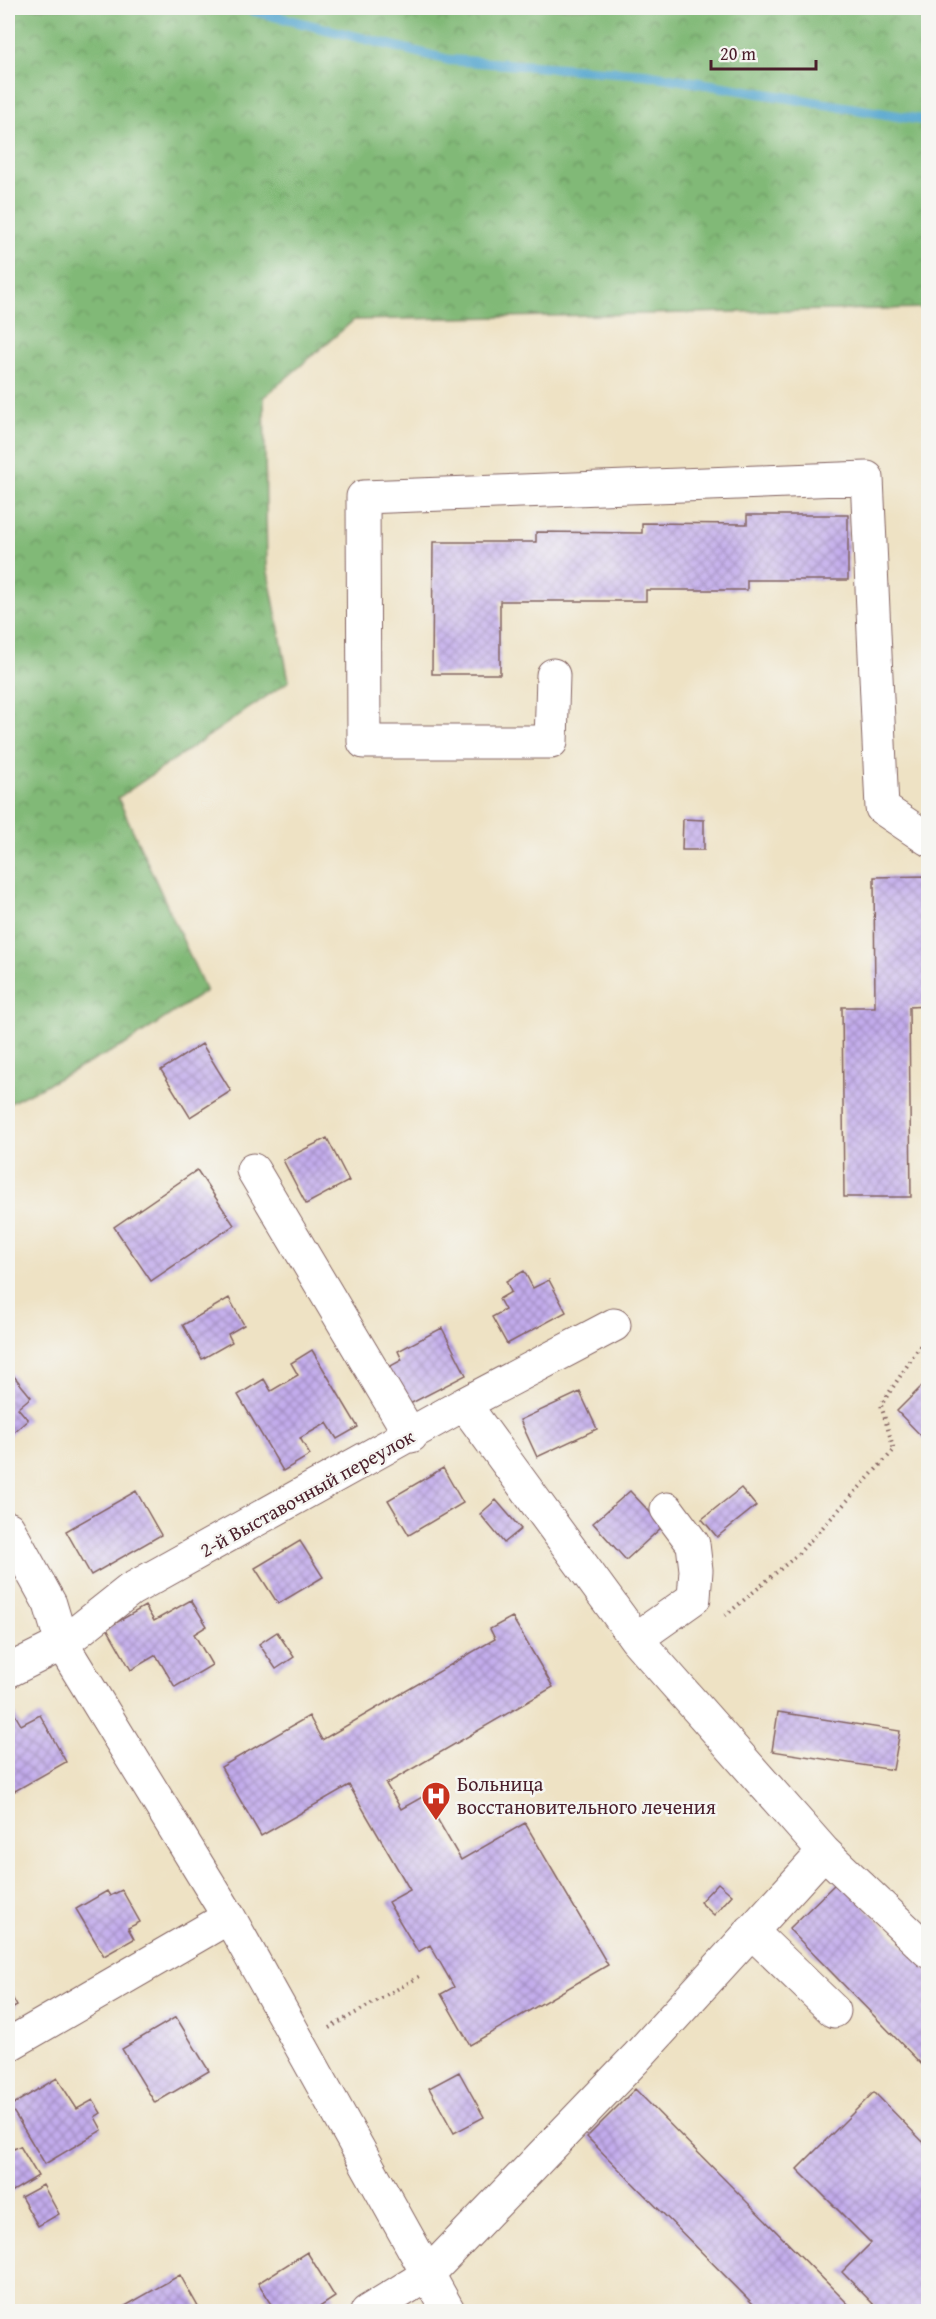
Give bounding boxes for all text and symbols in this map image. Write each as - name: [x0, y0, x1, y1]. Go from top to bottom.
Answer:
- scale bar: [711, 33, 816, 71]
- text: 20 m: [720, 40, 756, 67]
- street label: 2-й Выставочный переулок: [194, 1421, 420, 1564]
- place label: Больница восстановительного лечения: [457, 1769, 716, 1821]
- hospital icon: Больница восстановительного лечения: [420, 1780, 452, 1822]

